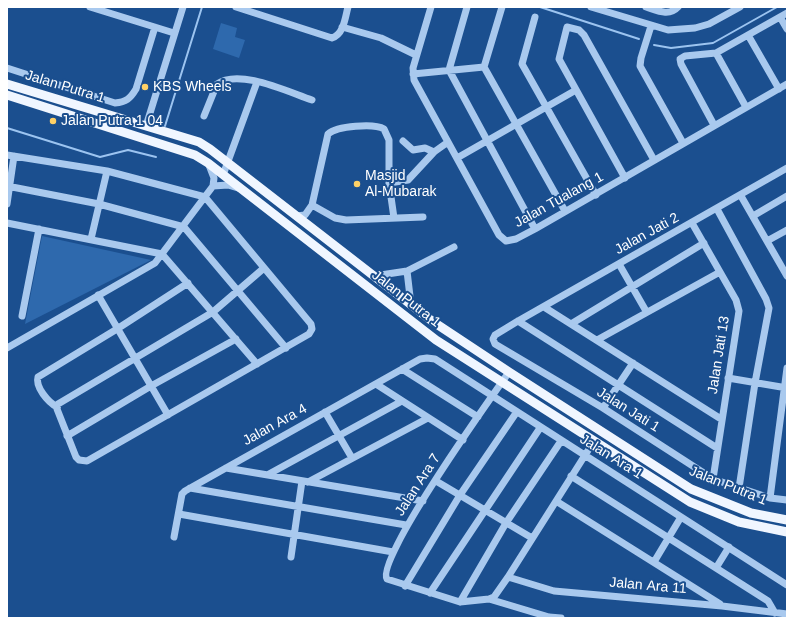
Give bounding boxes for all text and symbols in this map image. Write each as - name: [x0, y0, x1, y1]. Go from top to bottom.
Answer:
- street label: Jalan Putra 1: [23, 67, 107, 107]
- place label: KBS Wheels: [153, 79, 232, 95]
- marker: KBS Wheels: [140, 82, 150, 92]
- place label: Jalan Putra 1 04: [61, 113, 163, 129]
- marker: Jalan Putra 1 04: [48, 116, 58, 126]
- place label: Masjid Al-Mubarak: [365, 168, 437, 200]
- street label: Jalan Tualang 1: [512, 169, 606, 231]
- marker: Masjid Al-Mubarak: [352, 179, 362, 189]
- street label: Jalan Jati 2: [612, 209, 682, 259]
- street label: Jalan Putra 1: [368, 267, 444, 331]
- street label: Jalan Jati 13: [705, 315, 733, 395]
- street label: Jalan Jati 1: [594, 384, 662, 436]
- street label: Jalan Ara 4: [240, 400, 310, 450]
- street label: Jalan Ara 1: [577, 431, 645, 483]
- street label: Jalan Ara 7: [392, 451, 444, 519]
- street label: Jalan Putra 1: [687, 463, 769, 509]
- street label: Jalan Ara 11: [609, 574, 687, 598]

